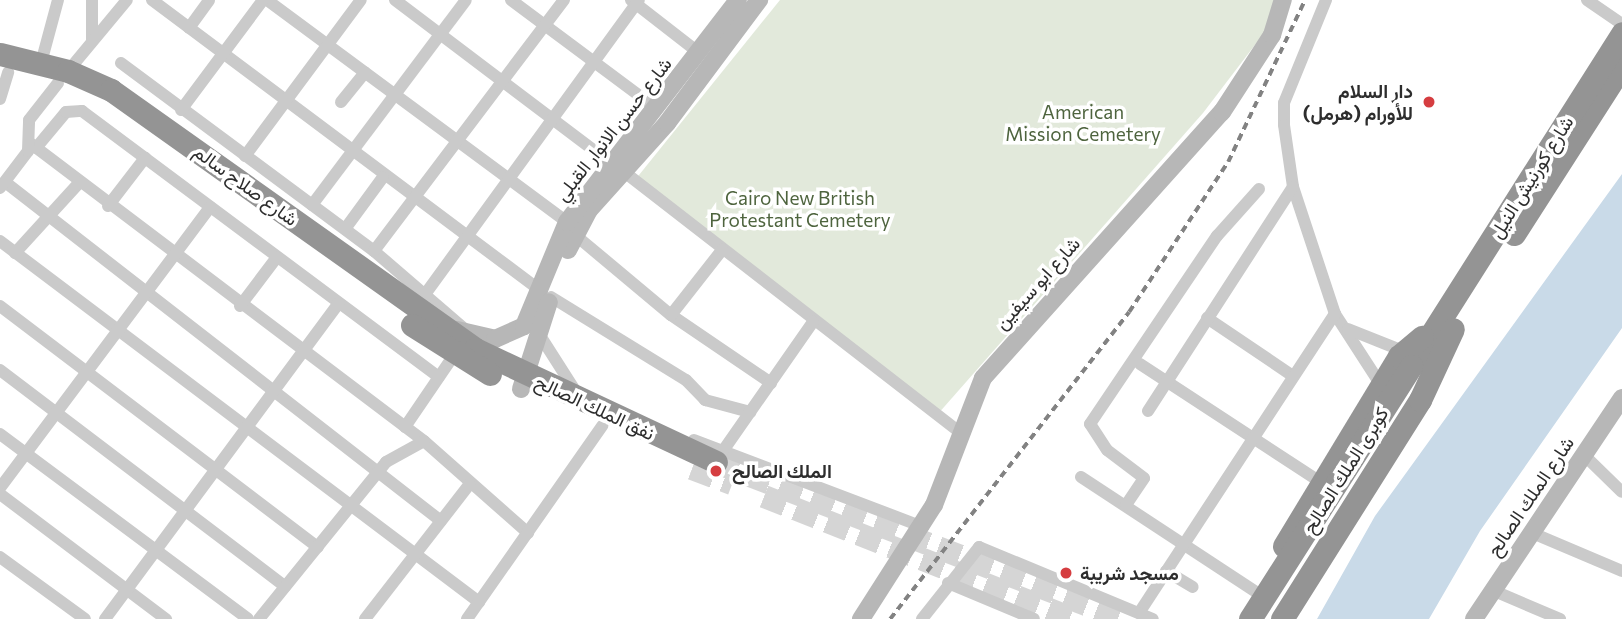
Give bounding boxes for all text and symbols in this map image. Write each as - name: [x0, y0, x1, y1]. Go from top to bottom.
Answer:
- street label: شارع حسن الانوار القبلي: [550, 53, 676, 205]
- place label: دار السلام للأورام (هرمل): [1303, 80, 1413, 124]
- marker: دار السلام للأورام (هرمل): [1419, 92, 1439, 112]
- park label: American Mission Cemetery: [1005, 101, 1161, 145]
- street label: شارع كورنيش النيل: [1484, 112, 1578, 242]
- street label: شارع صلاح سالم: [190, 140, 302, 230]
- park label: Cairo New British Protestant Cemetery: [709, 187, 891, 231]
- street label: شارع ابو سيفين: [990, 232, 1084, 334]
- street label: نفق الملك الصالح: [532, 369, 658, 445]
- street label: كوبرى الملك الصالح: [1297, 403, 1393, 537]
- street label: شارع الملك الصالح: [1482, 432, 1578, 560]
- place label: الملك الصالح: [732, 460, 832, 482]
- marker: الملك الصالح: [706, 461, 726, 481]
- place label: مسجد شريبة: [1080, 562, 1179, 584]
- marker: مسجد شريبة: [1058, 565, 1074, 581]

